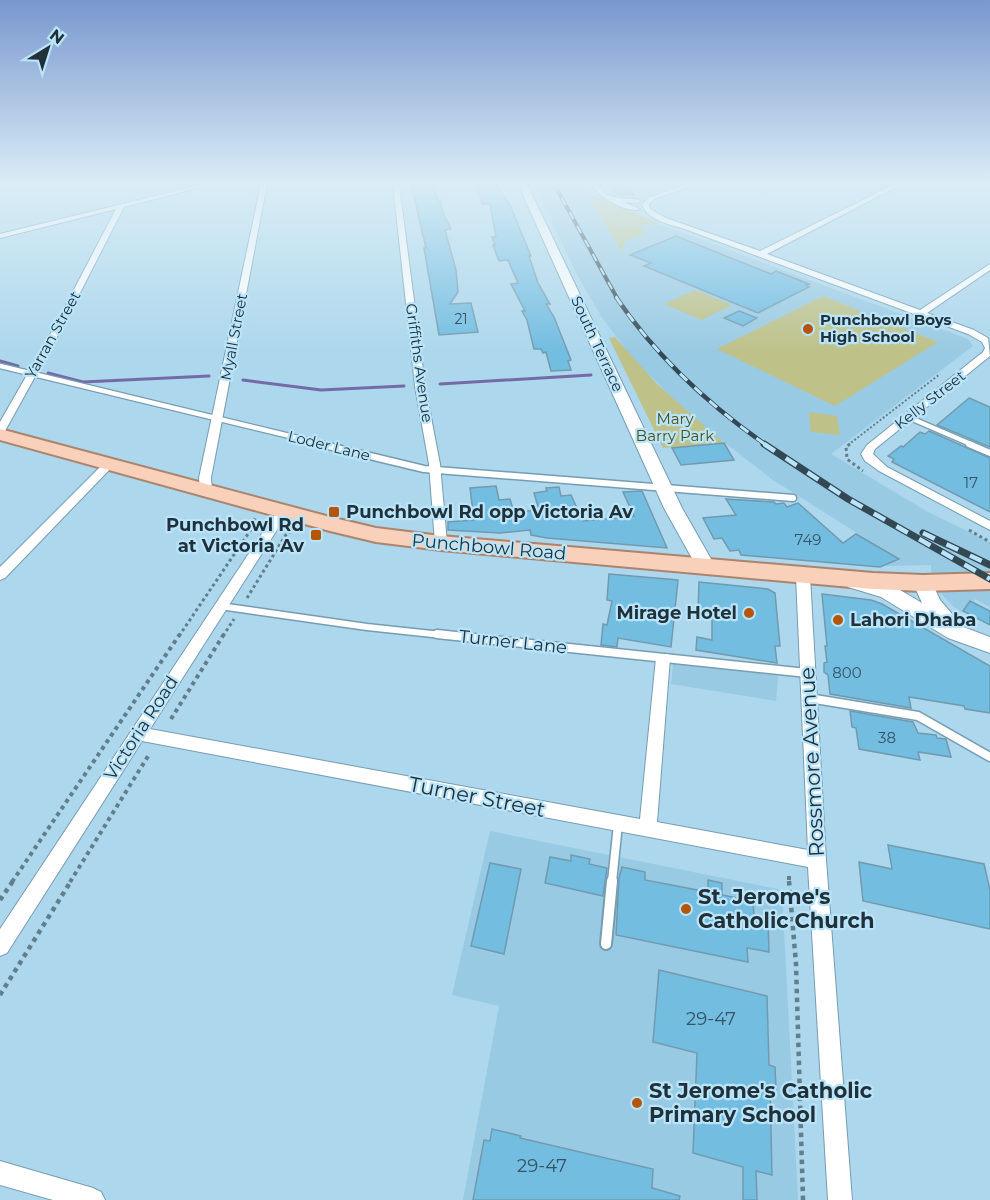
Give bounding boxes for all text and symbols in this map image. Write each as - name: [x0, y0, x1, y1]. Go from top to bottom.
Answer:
- north arrow: [18, 18, 78, 78]
- text: N: [46, 25, 68, 48]
- street label: Yarran Street: [21, 288, 84, 382]
- street label: Myall Street: [216, 292, 251, 382]
- street label: South Terrace: [567, 293, 628, 395]
- street label: Griffiths Avenue: [402, 302, 437, 424]
- house number: 21: [454, 310, 468, 328]
- place label: Punchbowl Boys High School: [820, 310, 952, 346]
- marker: Punchbowl Boys High School: [801, 322, 815, 336]
- street label: Kelly Street: [890, 366, 969, 433]
- park label: Mary Barry Park: [636, 409, 714, 445]
- street label: Loder Lane: [286, 426, 372, 465]
- house number: 17: [964, 473, 978, 492]
- place label: Punchbowl Rd opp Victoria Av: [346, 501, 633, 523]
- marker: Punchbowl Rd opp Victoria Av: [327, 505, 341, 519]
- place label: Punchbowl Rd at Victoria Av: [166, 514, 304, 557]
- marker: Punchbowl Rd at Victoria Av: [309, 528, 323, 542]
- street label: Punchbowl Road: [411, 529, 567, 565]
- house number: 749: [795, 530, 821, 549]
- place label: Mirage Hotel: [616, 602, 737, 624]
- marker: Mirage Hotel: [742, 606, 756, 620]
- place label: Lahori Dhaba: [850, 609, 976, 631]
- marker: Lahori Dhaba: [831, 613, 845, 627]
- street label: Turner Lane: [458, 625, 568, 659]
- house number: 800: [832, 663, 862, 682]
- street label: Rossmore Avenue: [794, 667, 829, 857]
- street label: Victoria Road: [99, 672, 183, 784]
- house number: 38: [878, 728, 896, 747]
- street label: Turner Street: [407, 771, 547, 822]
- place label: St. Jerome's Catholic Church: [698, 884, 874, 933]
- marker: St. Jerome's Catholic Church: [679, 902, 693, 916]
- house number: 29-47: [686, 1008, 736, 1030]
- place label: St Jerome's Catholic Primary School: [649, 1078, 873, 1127]
- marker: St Jerome's Catholic Primary School: [630, 1096, 644, 1110]
- house number: 29-47: [517, 1155, 567, 1177]

